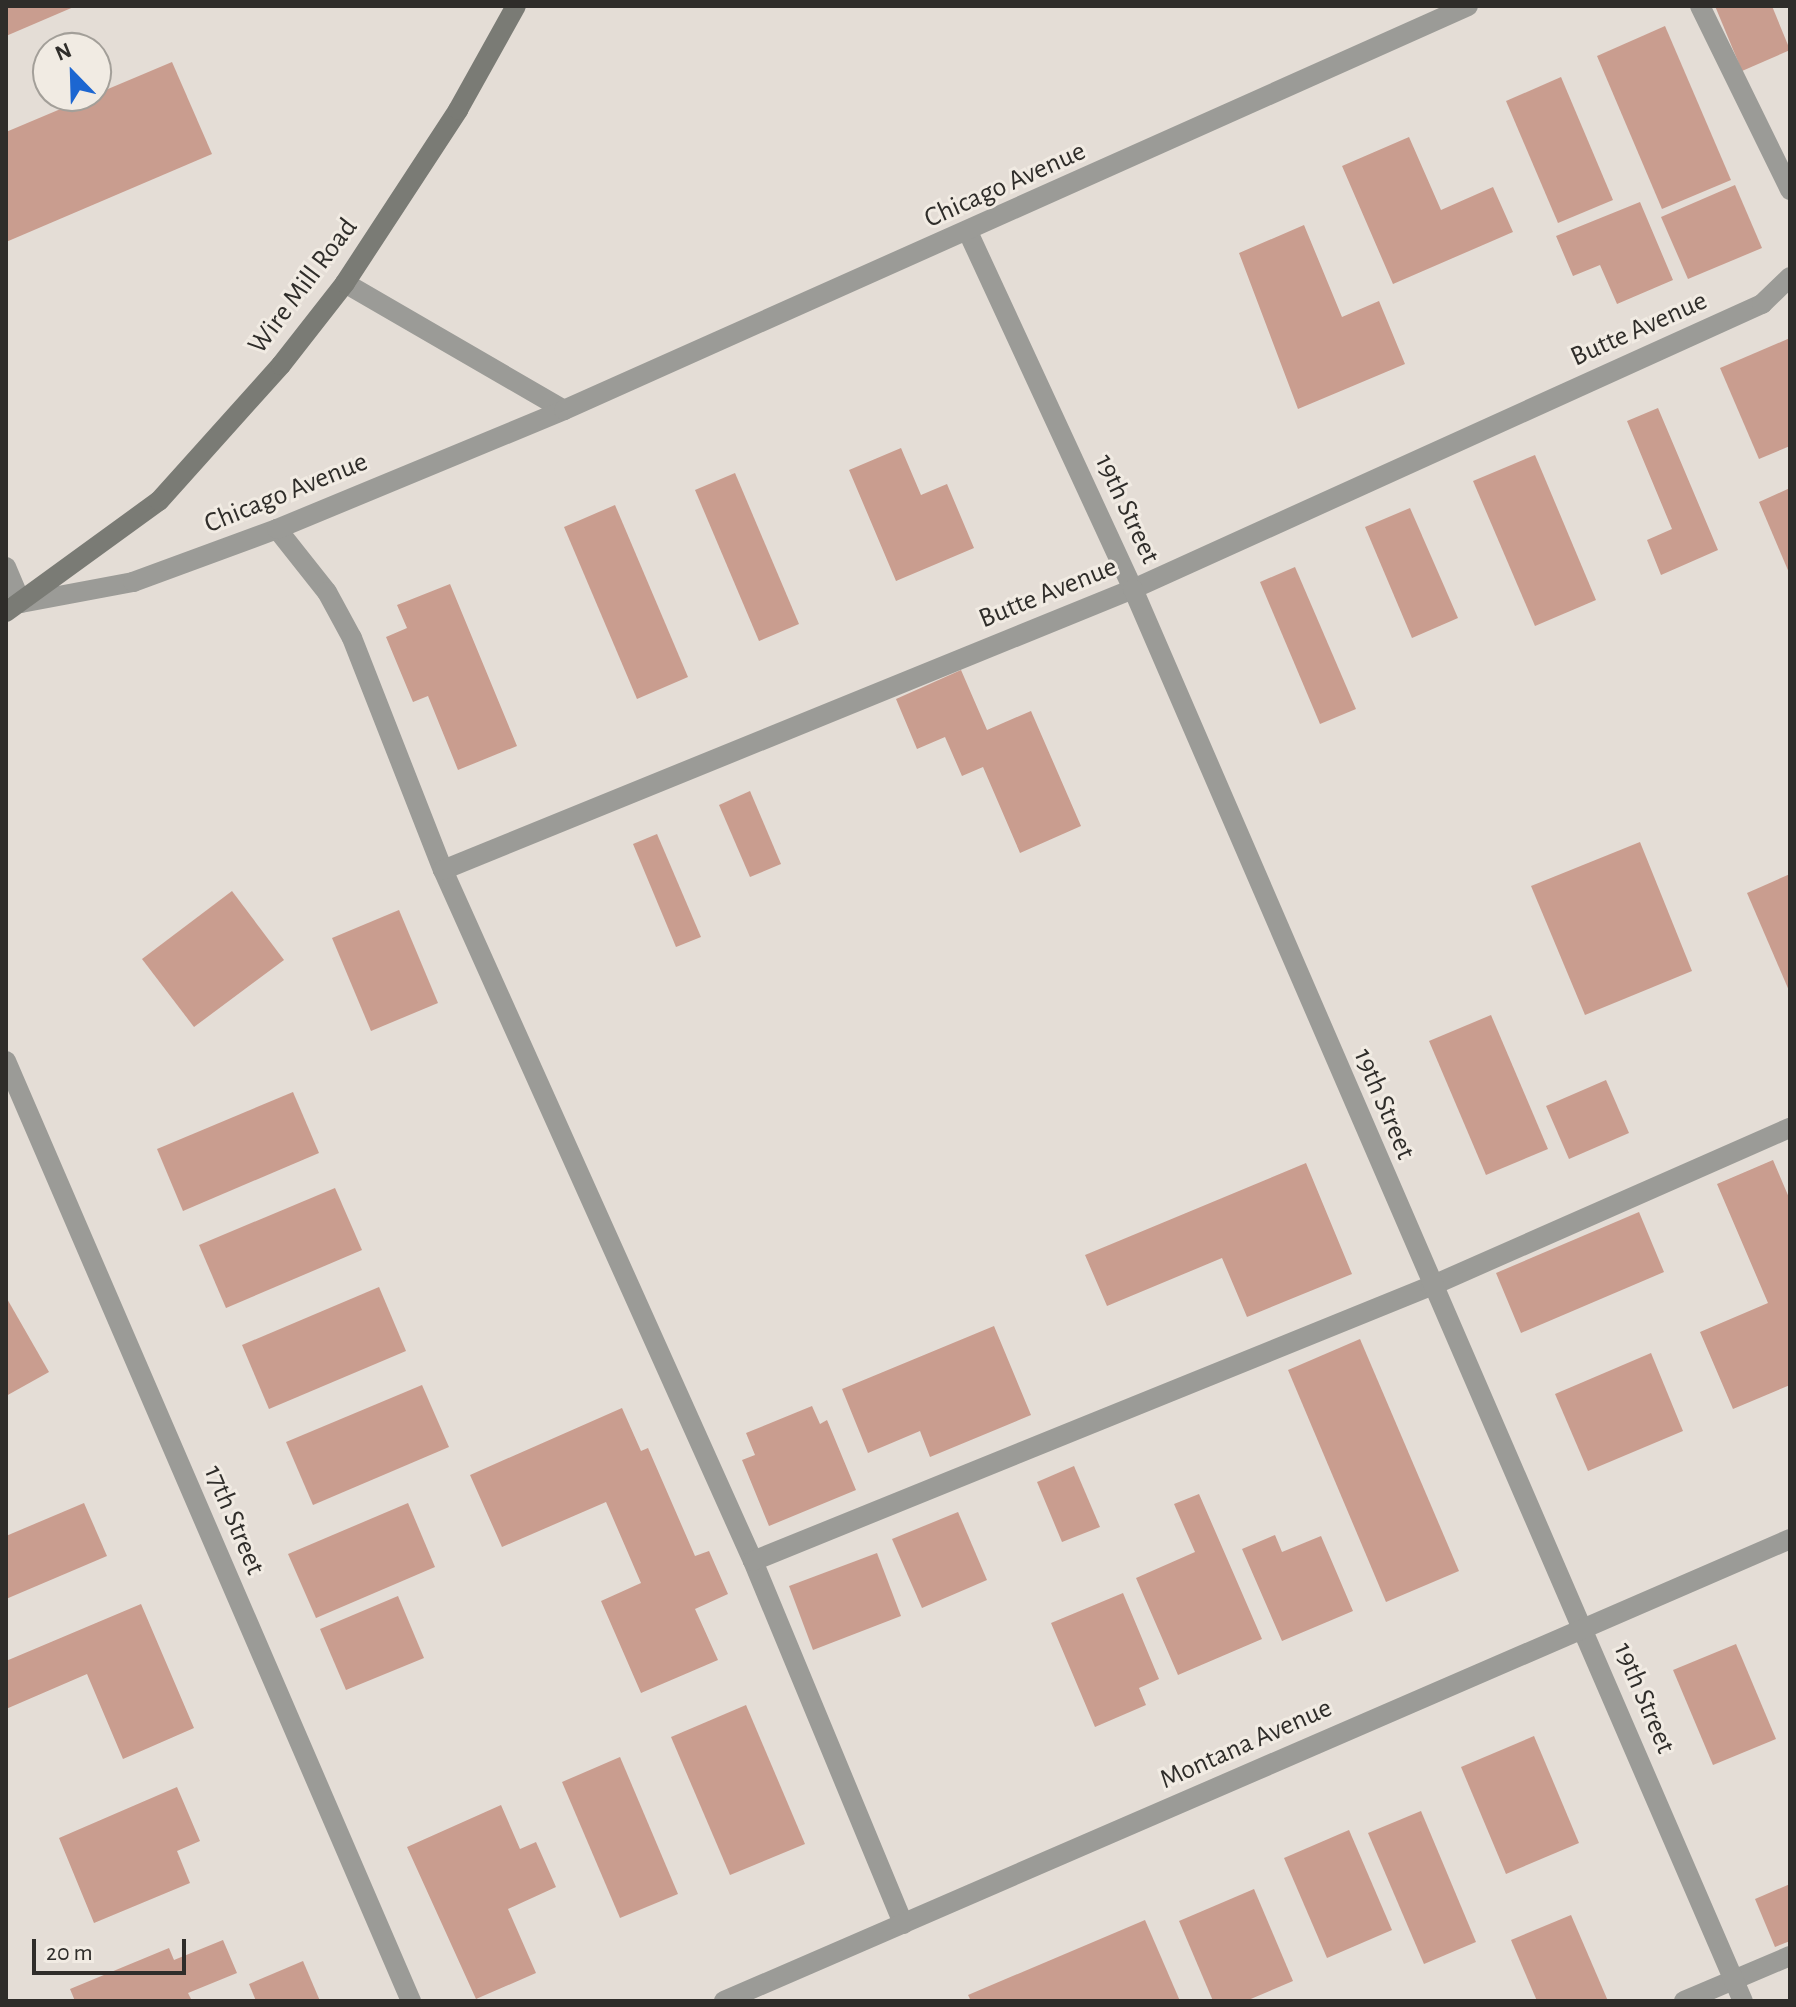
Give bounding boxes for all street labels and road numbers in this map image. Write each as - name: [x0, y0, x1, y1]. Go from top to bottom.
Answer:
- street label: Chicago Avenue: [919, 134, 1091, 236]
- street label: Wire Mill Road: [241, 211, 365, 361]
- street label: Butte Avenue: [1566, 284, 1712, 374]
- street label: Chicago Avenue: [200, 445, 372, 541]
- street label: 19th Street: [1087, 449, 1167, 569]
- street label: Butte Avenue: [974, 550, 1122, 636]
- street label: 19th Street: [1346, 1044, 1422, 1164]
- street label: 17th Street: [196, 1460, 272, 1580]
- street label: 19th Street: [1606, 1638, 1682, 1758]
- street label: Montana Avenue: [1155, 1691, 1337, 1797]

